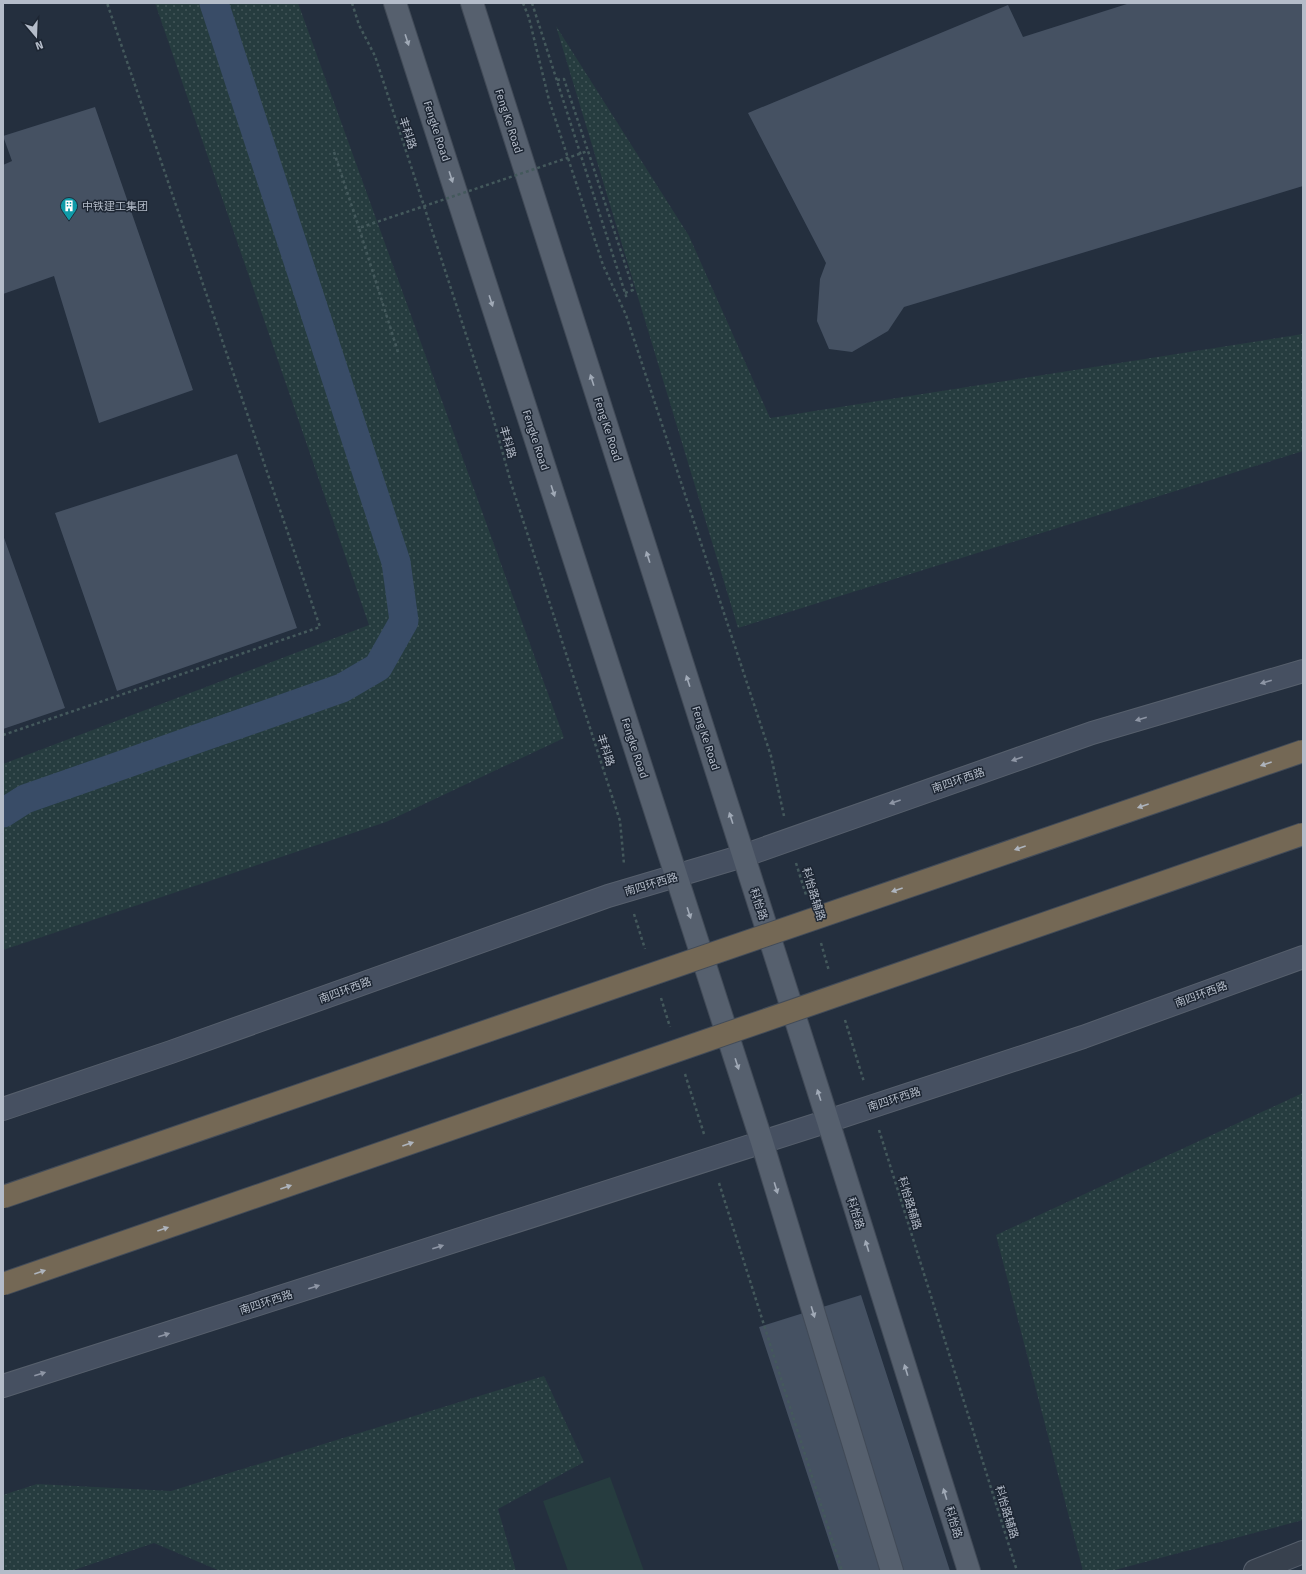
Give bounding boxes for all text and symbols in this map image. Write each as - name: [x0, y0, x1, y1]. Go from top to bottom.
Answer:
- north arrow: [16, 16, 56, 56]
- one-way arrow: [404, 34, 410, 46]
- text: N: [34, 38, 45, 52]
- street label: Feng Ke Road: [492, 87, 525, 155]
- street label: Fengke Road: [421, 99, 452, 163]
- street label: 丰科路: [396, 115, 419, 151]
- one-way arrow: [449, 172, 455, 184]
- building icon: 中铁建工集团: [59, 196, 79, 221]
- place label: 中铁建工集团: [82, 200, 148, 213]
- one-way arrow: [488, 295, 494, 307]
- one-way arrow: [589, 374, 595, 386]
- street label: Feng Ke Road: [591, 395, 624, 463]
- street label: Fengke Road: [520, 408, 551, 472]
- street label: 丰科路: [497, 424, 518, 460]
- one-way arrow: [550, 486, 556, 498]
- one-way arrow: [645, 551, 651, 563]
- one-way arrow: [685, 675, 691, 687]
- one-way arrow: [1259, 679, 1271, 685]
- street label: Feng Ke Road: [689, 704, 722, 772]
- street label: Fengke Road: [619, 716, 650, 780]
- one-way arrow: [1135, 716, 1147, 722]
- street label: 丰科路: [594, 732, 617, 768]
- one-way arrow: [1011, 757, 1023, 763]
- one-way arrow: [1260, 761, 1272, 767]
- street label: 南四环西路: [930, 765, 986, 796]
- one-way arrow: [888, 800, 900, 806]
- one-way arrow: [1137, 803, 1149, 809]
- one-way arrow: [728, 812, 734, 824]
- one-way arrow: [1014, 845, 1026, 851]
- street label: 科怡路辅路: [799, 866, 828, 922]
- street label: 南四环西路: [623, 871, 679, 898]
- street label: 科怡路: [747, 886, 770, 922]
- one-way arrow: [891, 888, 903, 894]
- one-way arrow: [686, 908, 692, 920]
- street label: 南四环西路: [317, 975, 373, 1006]
- street label: 南四环西路: [1173, 979, 1229, 1010]
- one-way arrow: [734, 1058, 740, 1070]
- street label: 南四环西路: [866, 1085, 922, 1114]
- one-way arrow: [816, 1089, 822, 1101]
- one-way arrow: [403, 1141, 415, 1147]
- street label: 科怡路辅路: [895, 1175, 924, 1231]
- one-way arrow: [773, 1182, 779, 1194]
- one-way arrow: [280, 1183, 292, 1189]
- street label: 科怡路: [844, 1195, 867, 1231]
- one-way arrow: [157, 1226, 169, 1232]
- one-way arrow: [864, 1239, 870, 1251]
- one-way arrow: [433, 1243, 445, 1249]
- one-way arrow: [34, 1268, 46, 1274]
- one-way arrow: [309, 1283, 321, 1289]
- street label: 南四环西路: [238, 1288, 294, 1317]
- one-way arrow: [811, 1306, 817, 1318]
- one-way arrow: [158, 1332, 170, 1338]
- one-way arrow: [903, 1363, 909, 1375]
- one-way arrow: [34, 1371, 46, 1377]
- street label: 科怡路辅路: [992, 1484, 1021, 1540]
- one-way arrow: [942, 1487, 948, 1499]
- street label: 科怡路: [942, 1504, 965, 1540]

